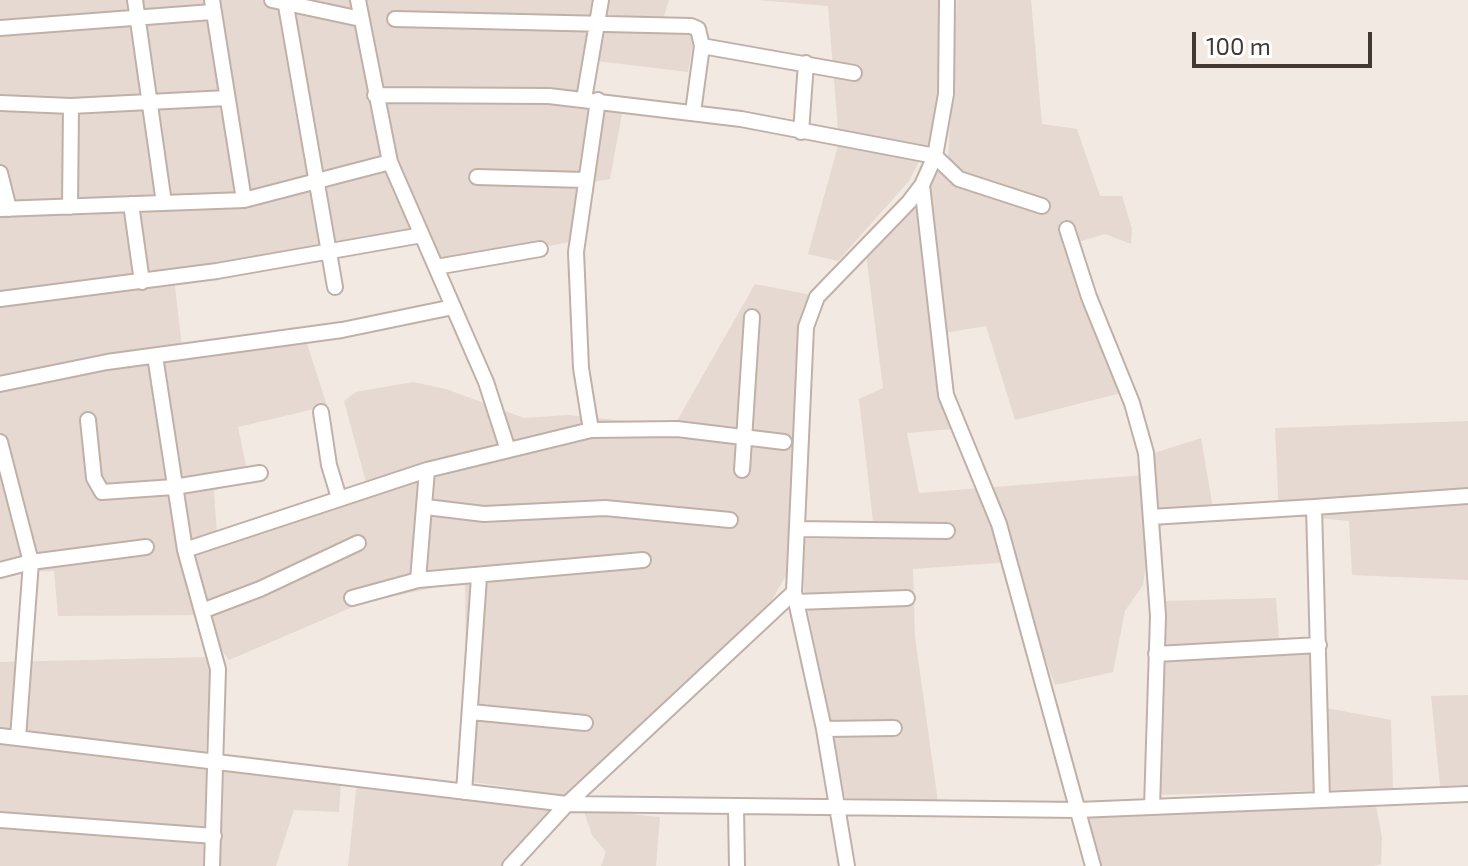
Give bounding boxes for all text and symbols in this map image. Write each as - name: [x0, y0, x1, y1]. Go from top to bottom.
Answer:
- scale bar: [1196, 16, 1376, 66]
- text: 100 m: [1206, 31, 1271, 60]

